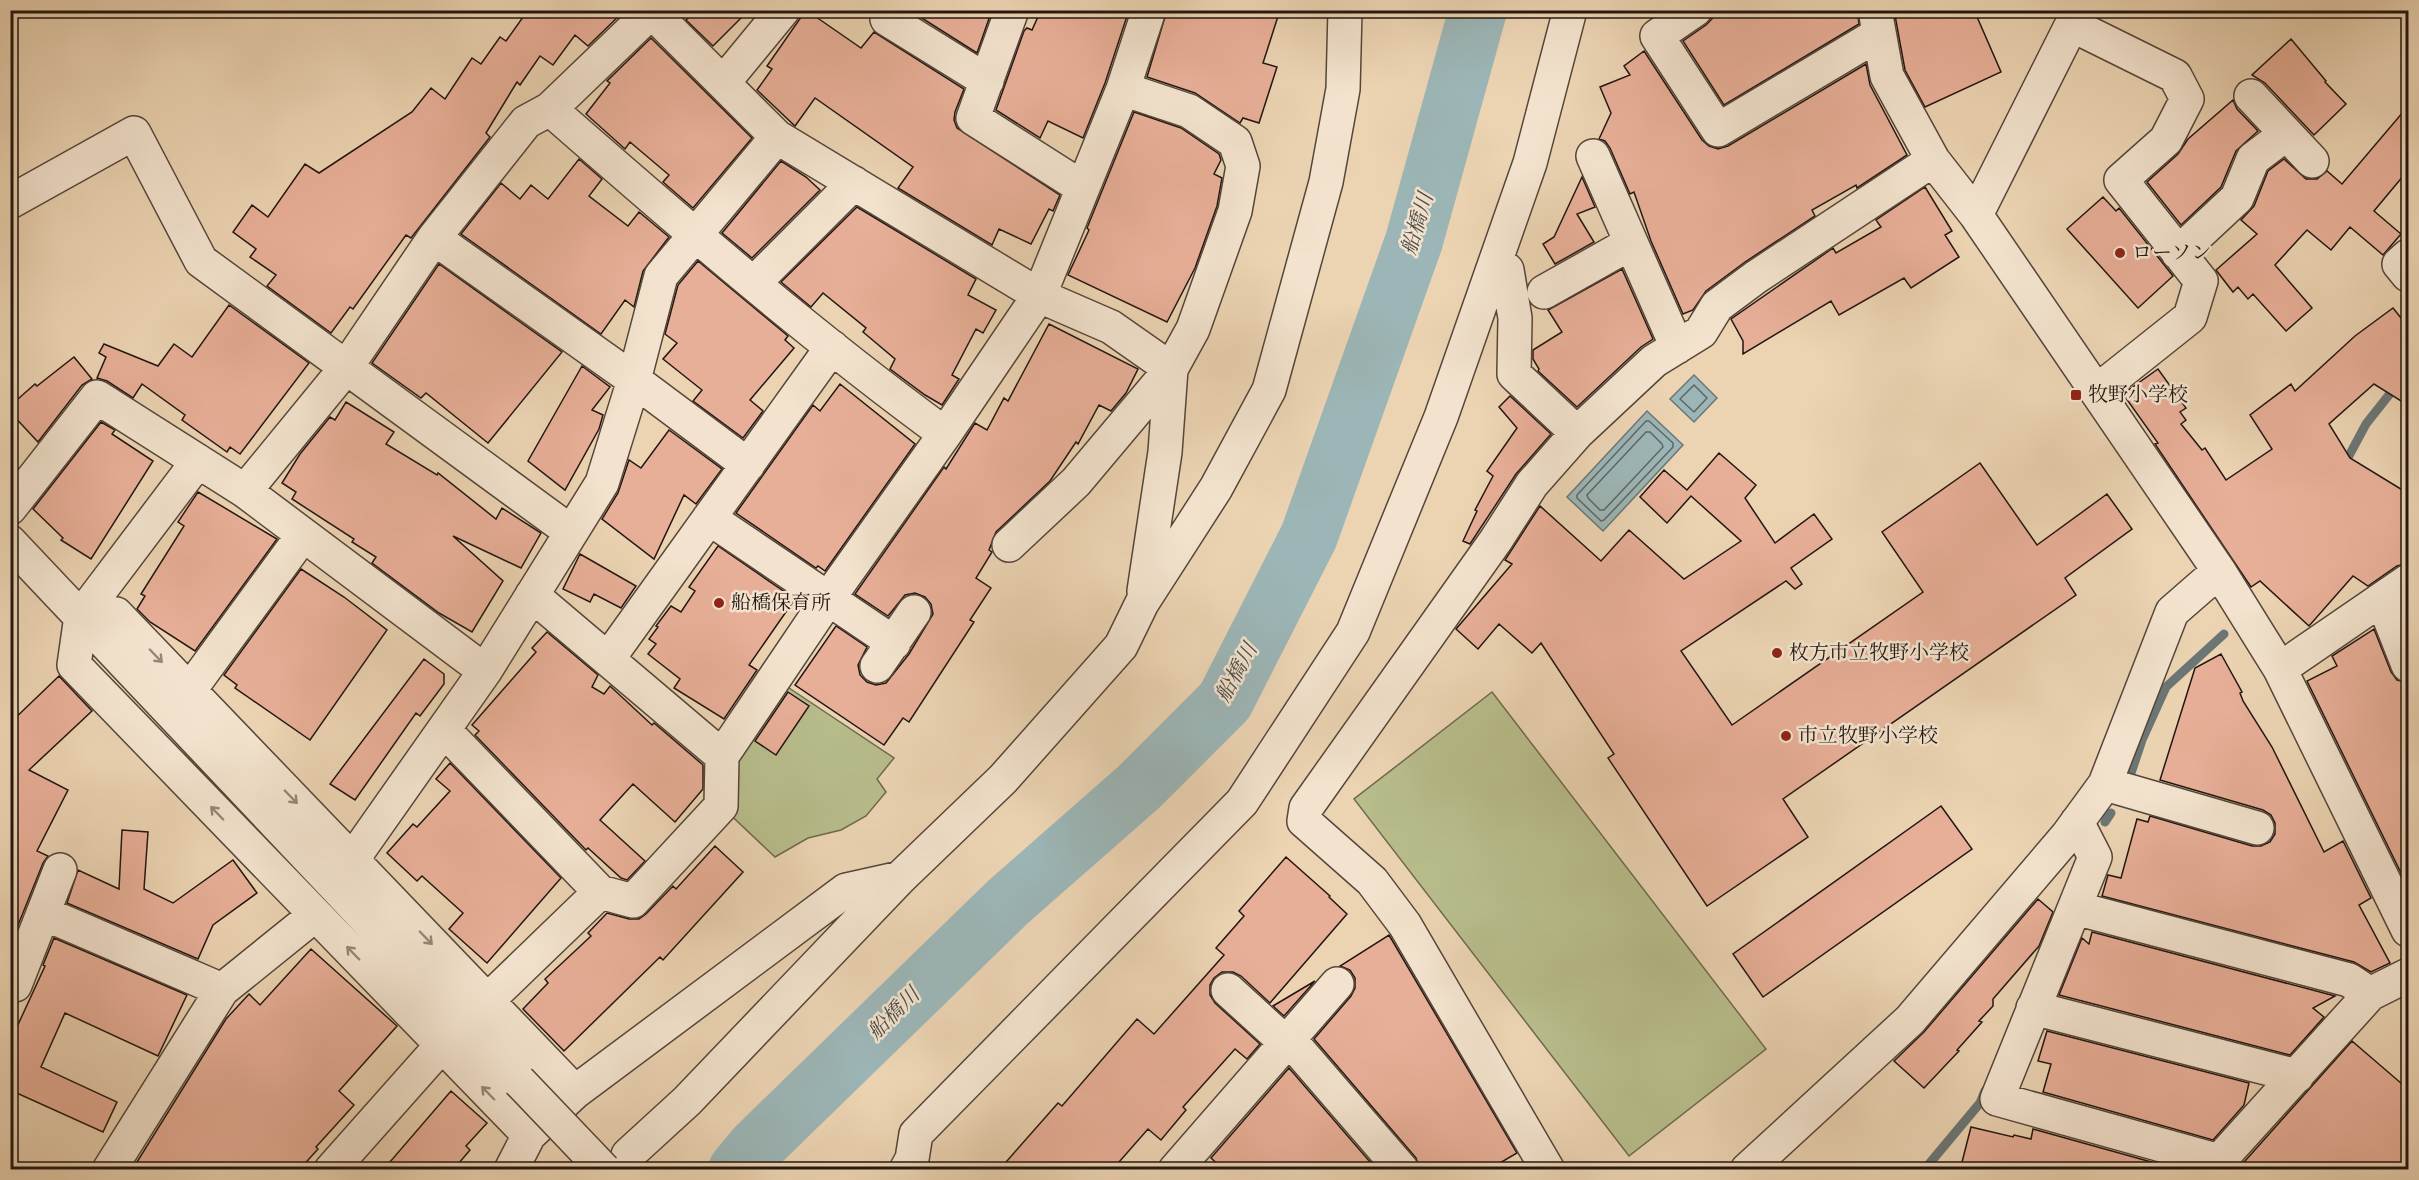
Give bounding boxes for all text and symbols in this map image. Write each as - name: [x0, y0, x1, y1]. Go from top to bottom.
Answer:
- water label: 船橋川: [1396, 188, 1440, 258]
- place label: ローソン: [2132, 241, 2211, 266]
- marker: ローソン: [2113, 246, 2127, 260]
- place label: 牧野小学校: [2088, 383, 2188, 408]
- marker: 牧野小学校: [2069, 388, 2083, 402]
- place label: 船橋保育所: [731, 591, 831, 616]
- marker: 船橋保育所: [712, 596, 726, 610]
- water label: 船橋川: [1210, 637, 1265, 707]
- place label: 枚方市立牧野小学校: [1789, 641, 1969, 666]
- marker: 枚方市立牧野小学校: [1770, 646, 1784, 660]
- one-way arrow: [149, 649, 164, 664]
- place label: 市立牧野小学校: [1798, 724, 1938, 749]
- marker: 市立牧野小学校: [1779, 729, 1793, 743]
- one-way arrow: [284, 790, 299, 805]
- one-way arrow: [210, 806, 224, 821]
- one-way arrow: [419, 930, 434, 945]
- one-way arrow: [345, 946, 360, 961]
- water label: 船橋川: [863, 981, 927, 1045]
- one-way arrow: [481, 1085, 496, 1100]

